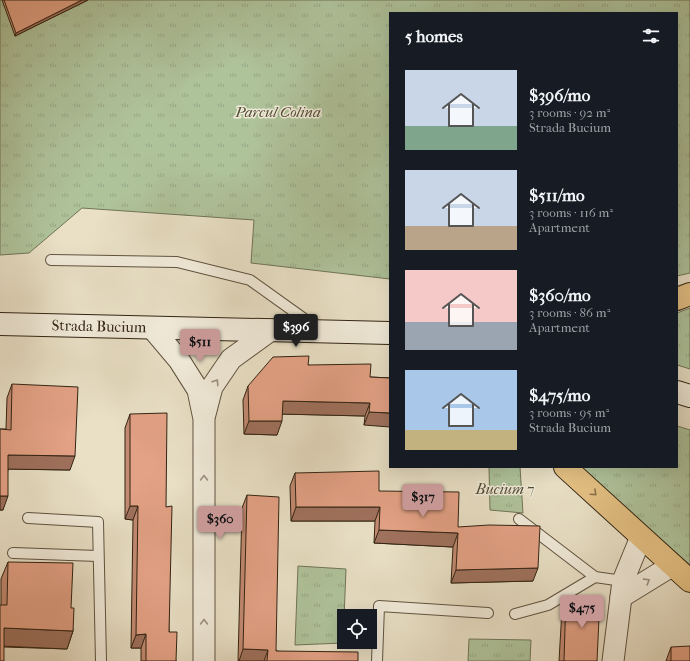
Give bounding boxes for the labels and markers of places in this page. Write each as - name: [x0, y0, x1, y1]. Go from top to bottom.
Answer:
- pin: $396: [272, 314, 320, 348]
- pin: $511: [176, 329, 224, 363]
- pin: $317: [399, 484, 447, 518]
- pin: $360: [196, 506, 244, 540]
- pin: $475: [558, 595, 606, 629]

